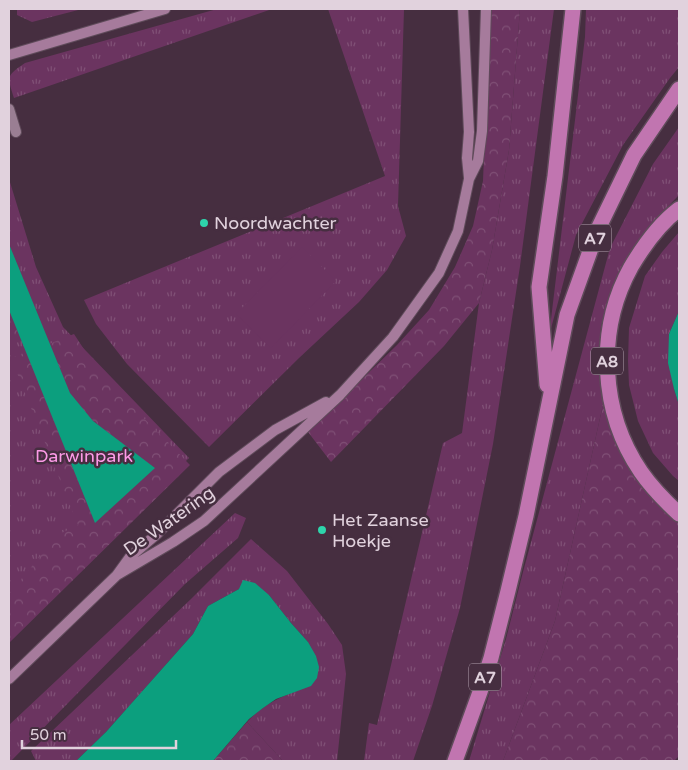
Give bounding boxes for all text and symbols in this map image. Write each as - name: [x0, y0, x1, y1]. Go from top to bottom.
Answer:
- place label: Noordwachter: [214, 212, 337, 234]
- marker: Noordwachter: [198, 217, 210, 229]
- road number: A7: [579, 224, 611, 252]
- road number: A8: [591, 348, 623, 374]
- park label: Darwinpark: [35, 445, 133, 467]
- street label: De Watering: [119, 482, 219, 560]
- place label: Het Zaanse Hoekje: [332, 509, 429, 552]
- marker: Het Zaanse Hoekje: [316, 524, 328, 536]
- road number: A7: [469, 664, 501, 690]
- scale bar: [22, 718, 176, 750]
- text: 50 m: [30, 726, 67, 744]

